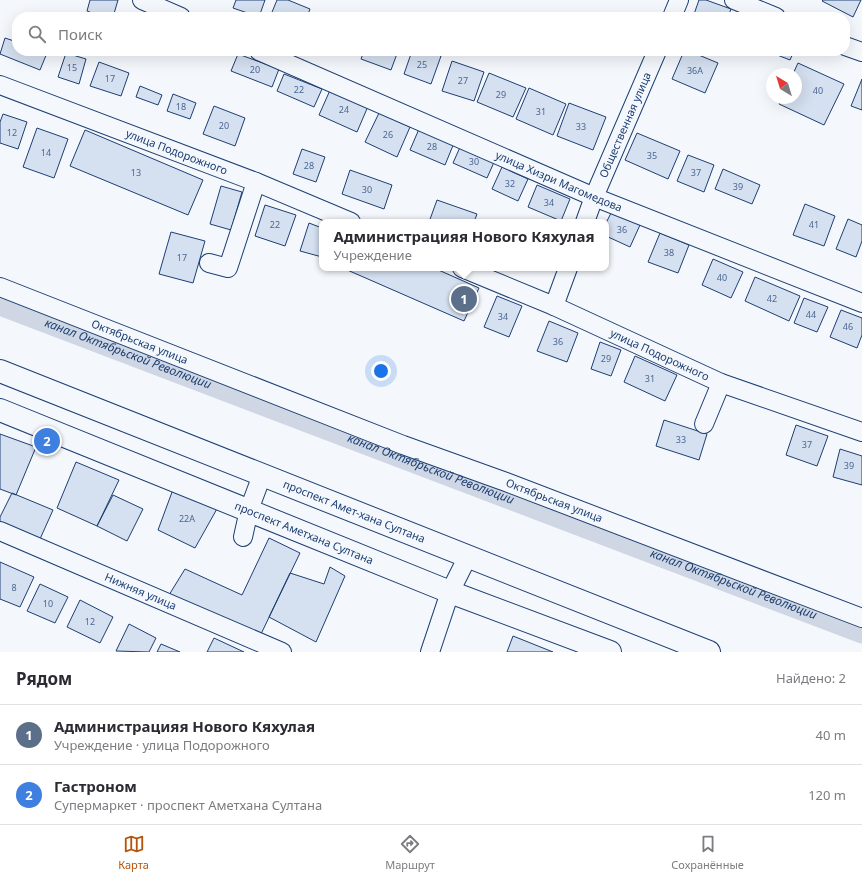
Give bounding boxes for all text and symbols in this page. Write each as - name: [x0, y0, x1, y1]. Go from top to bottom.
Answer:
- search box: [12, 12, 850, 56]
- icon: search: [26, 23, 48, 45]
- text: Поиск: [58, 24, 103, 44]
- house number: 25: [417, 58, 427, 71]
- house number: 15: [67, 61, 77, 74]
- house number: 20: [250, 63, 260, 76]
- house number: 36А: [687, 64, 703, 77]
- north arrow: [766, 68, 802, 104]
- street label: Общественная улица: [595, 70, 654, 180]
- house number: 17: [105, 72, 115, 85]
- house number: 27: [458, 74, 468, 87]
- house number: 22: [294, 83, 304, 96]
- house number: 40: [813, 84, 823, 97]
- house number: 29: [496, 88, 506, 101]
- house number: 18: [176, 100, 186, 113]
- house number: 24: [339, 103, 349, 116]
- house number: 31: [536, 105, 546, 118]
- house number: 20: [219, 119, 229, 132]
- house number: 33: [576, 120, 586, 133]
- street label: улица Подорожного: [124, 125, 230, 178]
- house number: 12: [7, 126, 17, 139]
- house number: 26: [383, 128, 393, 141]
- house number: 28: [427, 140, 437, 153]
- house number: 14: [41, 146, 51, 159]
- street label: улица Хизри Магомедова: [493, 147, 625, 214]
- house number: 35: [647, 149, 657, 162]
- house number: 30: [469, 155, 479, 168]
- house number: 28: [304, 159, 314, 172]
- house number: 13: [131, 166, 141, 179]
- house number: 37: [691, 166, 701, 179]
- house number: 32: [505, 177, 515, 190]
- house number: 39: [733, 180, 743, 193]
- house number: 30: [362, 183, 372, 196]
- house number: 34: [544, 196, 554, 209]
- house number: 22: [270, 218, 280, 231]
- house number: 41: [809, 218, 819, 231]
- popup: [319, 219, 609, 271]
- house number: 36: [617, 223, 627, 236]
- text: Администрацияя Нового Кяхулая: [334, 226, 594, 246]
- text: Учреждение: [334, 246, 412, 264]
- house number: 38: [664, 246, 674, 259]
- house number: 17: [177, 251, 187, 264]
- house number: 40: [717, 271, 727, 284]
- pin: 1: [451, 284, 477, 314]
- house number: 42: [767, 292, 777, 305]
- house number: 44: [806, 308, 816, 321]
- house number: 34: [498, 310, 508, 323]
- water label: канал Октябрьской Революции: [43, 314, 214, 393]
- street label: Октябрьская улица: [89, 316, 190, 367]
- house number: 46: [843, 320, 853, 333]
- street label: улица Подорожного: [608, 325, 712, 384]
- house number: 36: [553, 335, 563, 348]
- house number: 29: [601, 352, 611, 365]
- your location: [371, 361, 391, 381]
- house number: 31: [645, 372, 655, 385]
- pin: 2: [34, 426, 60, 456]
- water label: канал Октябрьской Революции: [345, 429, 517, 508]
- house number: 33: [676, 433, 686, 446]
- house number: 37: [802, 438, 812, 451]
- house number: 39: [844, 459, 854, 472]
- street label: Октябрьская улица: [504, 475, 605, 525]
- street label: проспект Амет-хана Султана: [281, 476, 428, 546]
- street label: проспект Аметхана Султана: [233, 498, 376, 567]
- house number: 22А: [179, 512, 195, 525]
- water label: канал Октябрьской Революции: [648, 544, 820, 623]
- street label: Нижняя улица: [102, 569, 179, 613]
- house number: 8: [11, 581, 17, 594]
- house number: 10: [43, 597, 53, 610]
- house number: 12: [85, 615, 95, 628]
- text: Рядом: [16, 667, 72, 690]
- text: Найдено: 2: [776, 669, 846, 687]
- text: Администрацияя Нового Кяхулая: [54, 716, 315, 736]
- text: 1: [25, 726, 33, 744]
- text: 40 m: [816, 726, 846, 744]
- text: Учреждение · улица Подорожного: [54, 736, 270, 754]
- text: Гастроном: [54, 776, 137, 796]
- text: 2: [25, 786, 33, 804]
- text: 120 m: [808, 786, 846, 804]
- text: Супермаркет · проспект Аметхана Султана: [54, 796, 322, 814]
- tab: Карта: [118, 833, 149, 872]
- tab: Маршрут: [385, 833, 435, 872]
- tab: Сохранённые: [671, 833, 744, 872]

